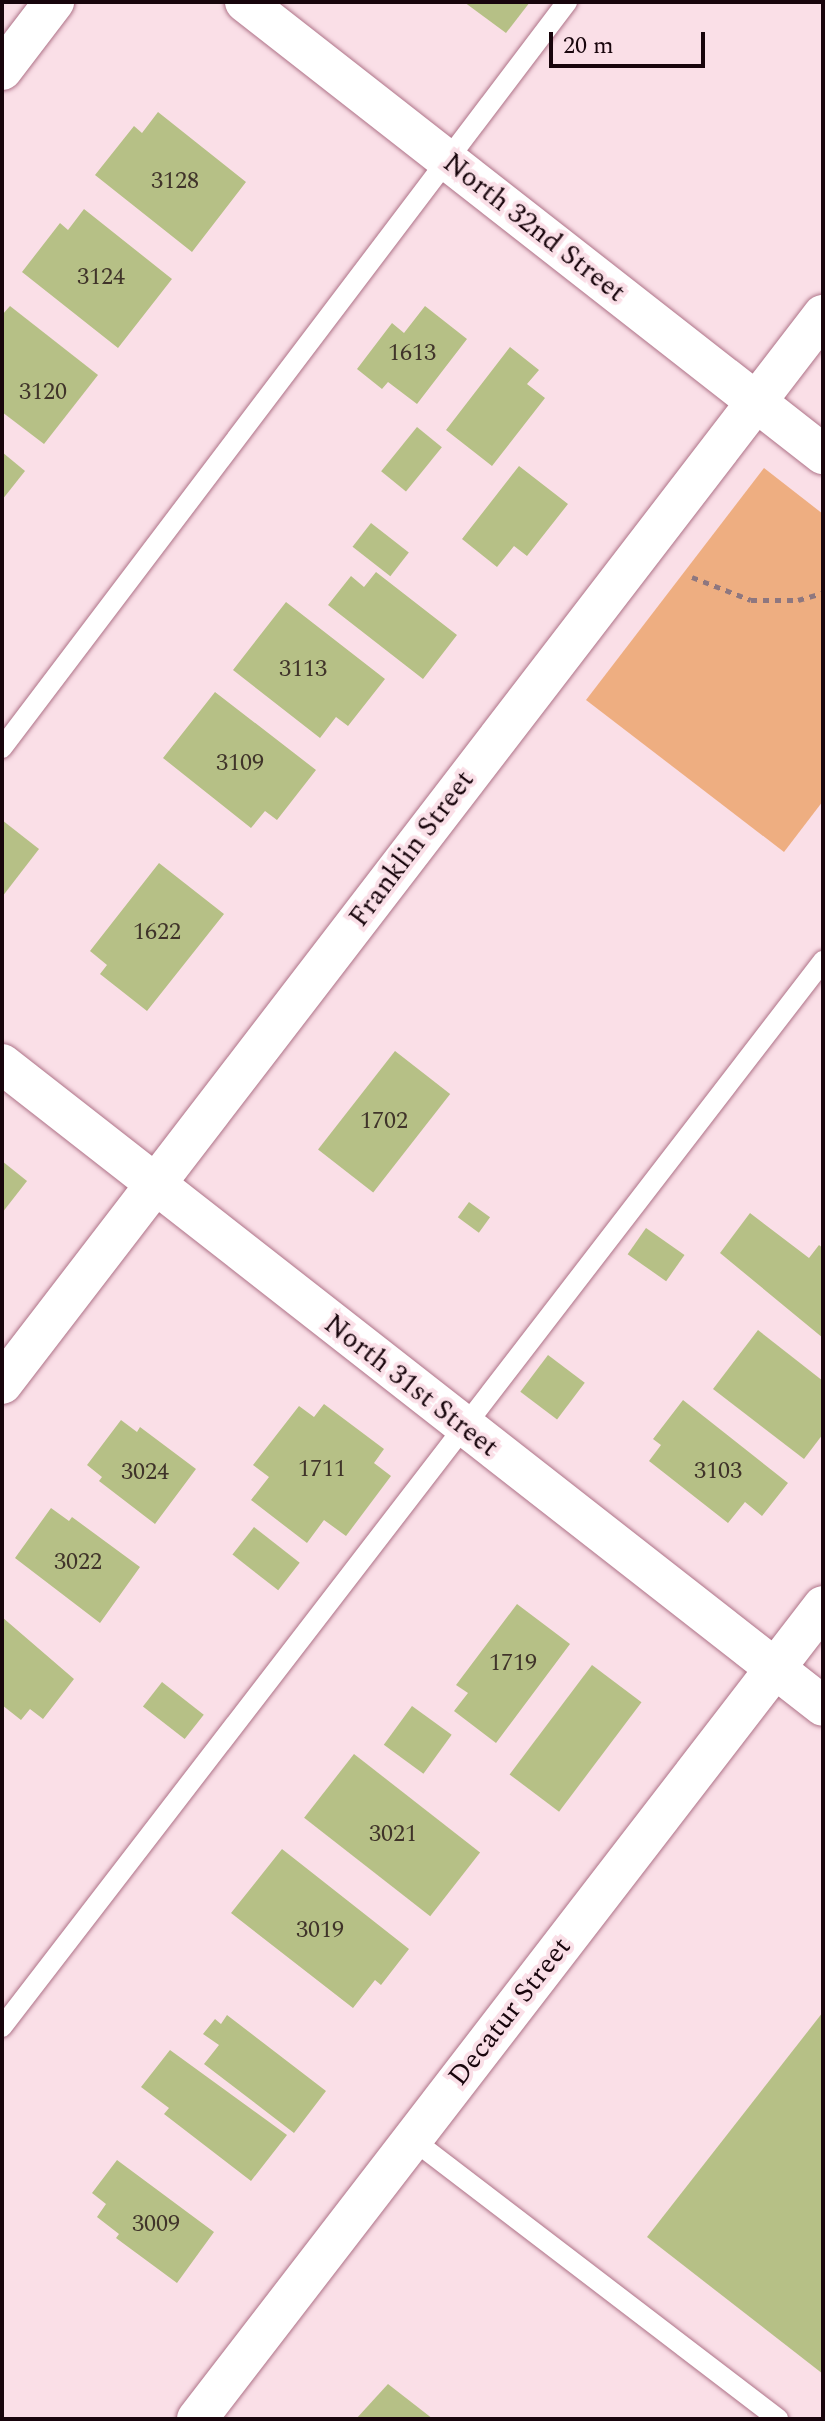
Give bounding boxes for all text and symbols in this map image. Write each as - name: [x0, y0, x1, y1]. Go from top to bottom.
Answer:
- scale bar: [553, 16, 709, 66]
- text: 20 m: [563, 28, 614, 64]
- street label: North 32nd Street: [436, 146, 632, 310]
- house number: 3128: [151, 168, 199, 196]
- house number: 3124: [77, 264, 125, 292]
- house number: 1613: [388, 340, 436, 368]
- house number: 3120: [19, 379, 67, 407]
- house number: 3113: [279, 656, 327, 684]
- house number: 3109: [216, 750, 264, 778]
- street label: Franklin Street: [342, 764, 482, 934]
- house number: 1622: [133, 919, 181, 947]
- house number: 1702: [360, 1108, 408, 1136]
- street label: North 31st Street: [317, 1307, 505, 1465]
- house number: 1711: [298, 1456, 346, 1484]
- house number: 3103: [694, 1458, 742, 1486]
- house number: 3024: [121, 1459, 169, 1487]
- house number: 3022: [54, 1549, 102, 1577]
- house number: 1719: [489, 1650, 537, 1678]
- house number: 3021: [369, 1821, 417, 1849]
- house number: 3019: [296, 1917, 344, 1945]
- street label: Decatur Street: [441, 1931, 579, 2093]
- house number: 3009: [132, 2211, 180, 2239]

